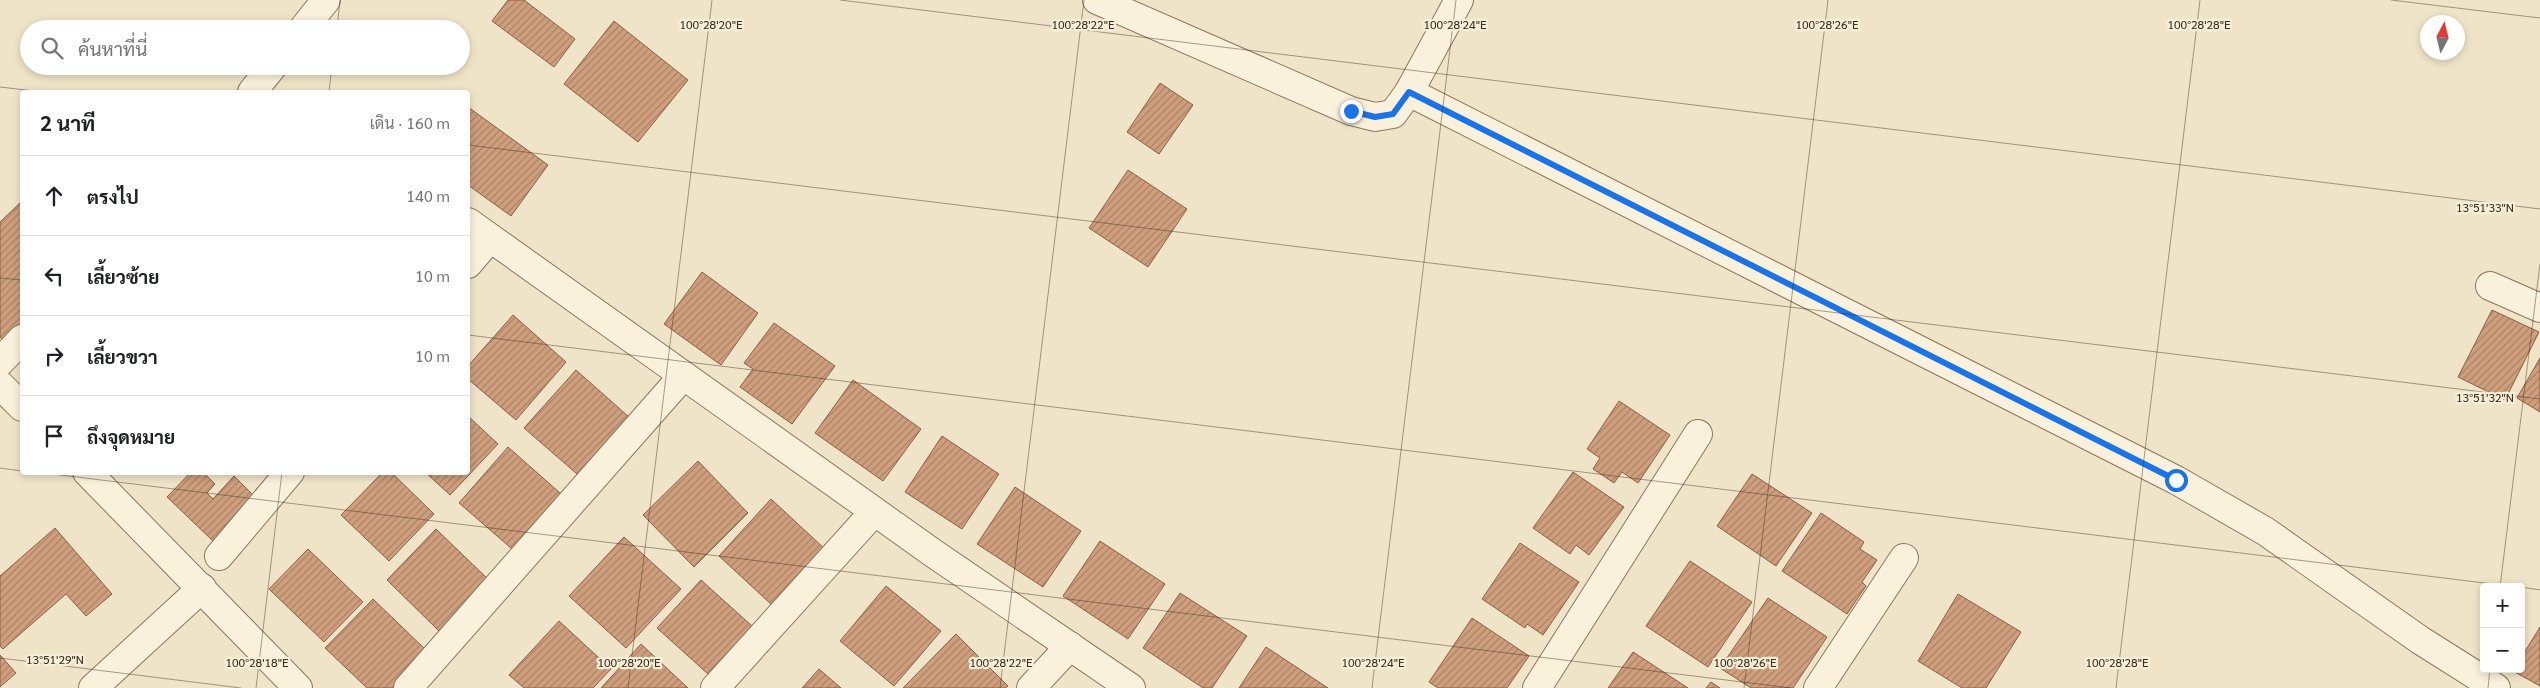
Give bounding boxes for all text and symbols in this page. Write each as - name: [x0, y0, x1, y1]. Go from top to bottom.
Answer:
- north arrow: [2420, 15, 2465, 60]
- text: 100°28'20"E: [679, 16, 743, 32]
- text: 100°28'22"E: [1051, 16, 1115, 32]
- text: 100°28'24"E: [1423, 16, 1487, 32]
- text: 100°28'26"E: [1795, 16, 1859, 32]
- text: 100°28'28"E: [2167, 16, 2231, 32]
- search box: [20, 20, 470, 75]
- icon: search: [38, 34, 66, 62]
- text: ค้นหาที่นี่: [78, 36, 147, 60]
- route end: [1340, 100, 1363, 123]
- text: 2 นาที: [40, 109, 95, 136]
- text: เดิน · 160 m: [370, 112, 450, 133]
- icon: ahead: [40, 182, 68, 210]
- text: ตรงไป: [87, 184, 139, 208]
- text: 140 m: [406, 185, 450, 206]
- text: 13°51'33"N: [2456, 199, 2514, 215]
- icon: left: [40, 262, 68, 290]
- text: เลี้ยวซ้าย: [87, 264, 159, 288]
- text: 10 m: [415, 265, 450, 286]
- icon: right: [40, 342, 68, 370]
- text: เลี้ยวขวา: [87, 344, 158, 368]
- text: 10 m: [415, 345, 450, 366]
- text: 13°51'32"N: [2456, 389, 2514, 405]
- icon: arrive: [40, 422, 68, 450]
- text: ถึงจุดหมาย: [87, 424, 175, 448]
- route start: [2165, 469, 2188, 492]
- map controls: [2480, 583, 2525, 673]
- button: +: [2480, 583, 2525, 628]
- button: −: [2480, 628, 2525, 673]
- text: 13°51'29"N: [26, 651, 84, 667]
- text: 100°28'18"E: [225, 654, 289, 670]
- text: 100°28'20"E: [597, 654, 661, 670]
- text: 100°28'22"E: [969, 654, 1033, 670]
- text: 100°28'24"E: [1341, 654, 1405, 670]
- text: 100°28'26"E: [1713, 654, 1777, 670]
- text: 100°28'28"E: [2085, 654, 2149, 670]

